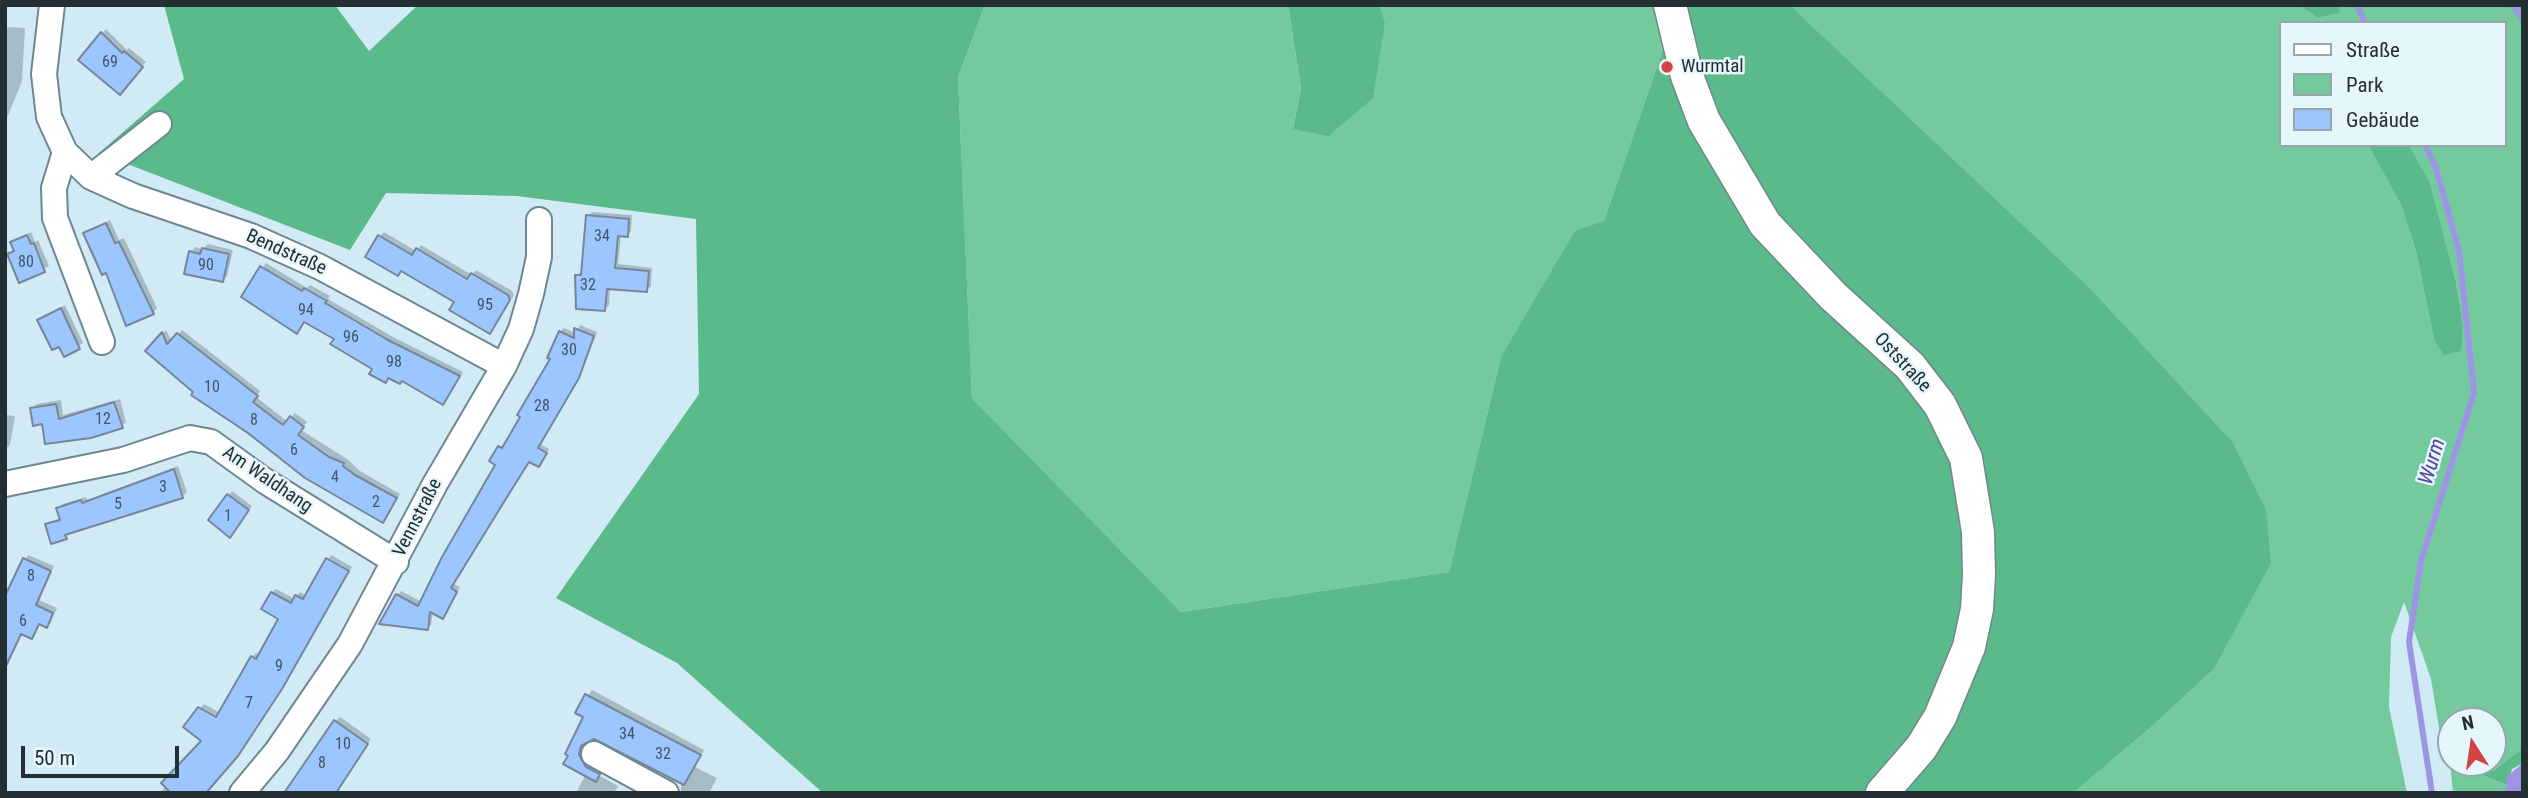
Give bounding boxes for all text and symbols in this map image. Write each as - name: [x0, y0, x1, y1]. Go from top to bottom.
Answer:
- legend: [2280, 21, 2507, 147]
- text: Straße: [2346, 38, 2400, 62]
- house number: 69: [102, 53, 118, 73]
- place label: Wurmtal: [1681, 56, 1744, 78]
- marker: Wurmtal: [1659, 59, 1675, 75]
- text: Park: [2346, 73, 2383, 97]
- text: Gebäude: [2346, 108, 2419, 132]
- street label: Bendstraße: [242, 225, 330, 281]
- house number: 34: [594, 227, 610, 247]
- house number: 80: [18, 253, 34, 273]
- house number: 90: [198, 256, 214, 276]
- house number: 32: [580, 276, 596, 296]
- house number: 95: [477, 296, 493, 316]
- house number: 94: [298, 301, 314, 321]
- house number: 96: [343, 328, 359, 348]
- street label: Oststraße: [1869, 328, 1935, 398]
- house number: 30: [561, 341, 577, 361]
- house number: 98: [386, 353, 402, 373]
- house number: 10: [204, 378, 220, 398]
- house number: 28: [534, 397, 550, 417]
- house number: 12: [95, 410, 111, 430]
- house number: 8: [250, 411, 258, 431]
- water label: Wurm: [2414, 436, 2452, 488]
- house number: 6: [290, 441, 298, 461]
- street label: Am Waldhang: [218, 442, 316, 518]
- house number: 4: [331, 468, 339, 488]
- street label: Vennstraße: [389, 475, 447, 561]
- house number: 3: [159, 478, 167, 498]
- house number: 2: [372, 493, 380, 513]
- house number: 5: [114, 495, 122, 515]
- house number: 1: [224, 507, 232, 527]
- house number: 8: [27, 567, 35, 587]
- house number: 6: [19, 612, 27, 632]
- house number: 9: [275, 657, 283, 677]
- house number: 7: [245, 694, 253, 714]
- north arrow: [2437, 707, 2507, 777]
- text: N: [2460, 710, 2476, 735]
- house number: 34: [619, 725, 635, 745]
- scale bar: [24, 732, 182, 776]
- house number: 10: [335, 735, 351, 755]
- house number: 32: [655, 745, 671, 765]
- text: 50 m: [34, 746, 75, 770]
- house number: 8: [318, 754, 326, 774]

